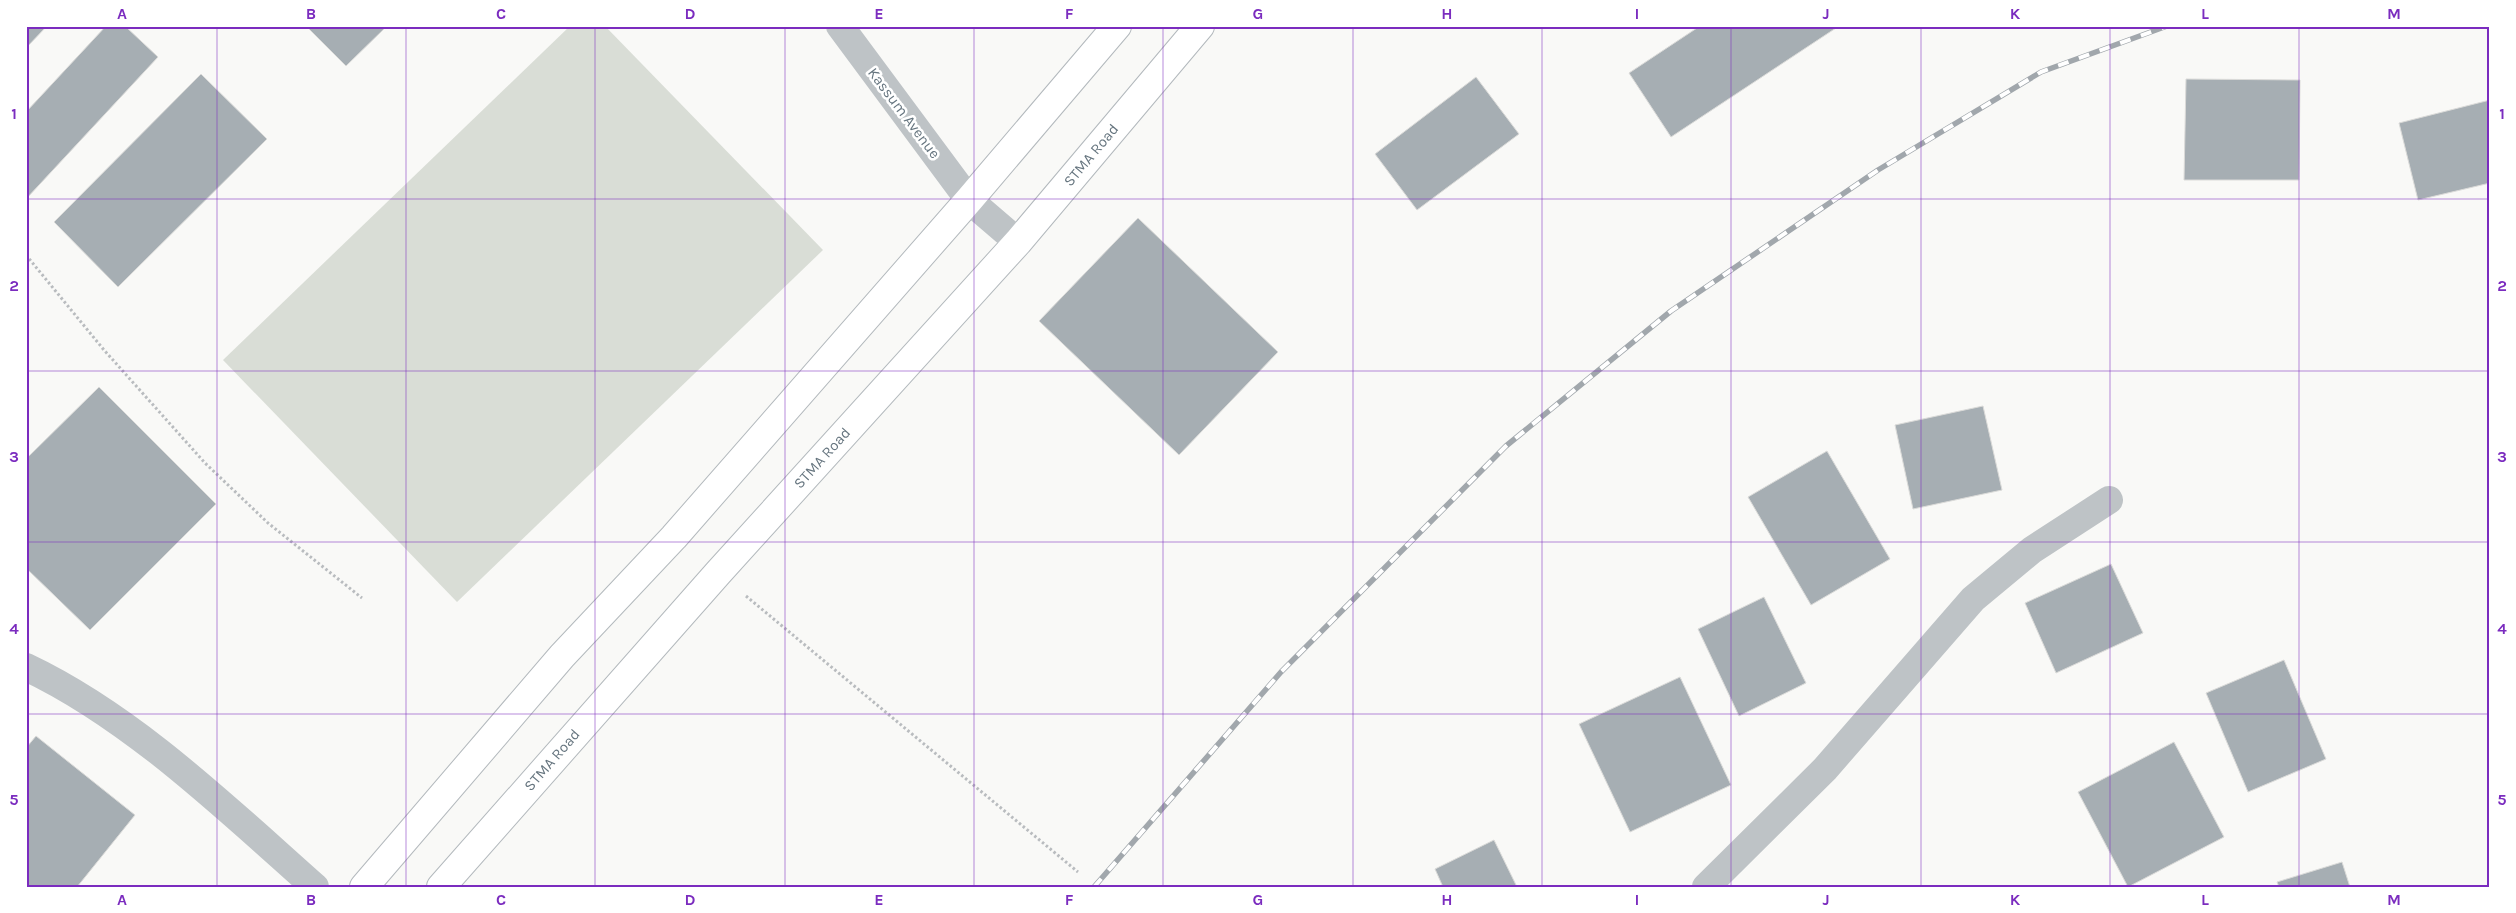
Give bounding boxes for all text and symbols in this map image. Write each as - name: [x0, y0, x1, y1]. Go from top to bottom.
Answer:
- text: A: [117, 4, 127, 23]
- text: B: [306, 4, 316, 23]
- text: C: [496, 4, 506, 23]
- text: D: [685, 4, 696, 23]
- text: E: [874, 4, 884, 23]
- text: F: [1065, 4, 1074, 23]
- text: G: [1253, 4, 1263, 23]
- text: H: [1441, 4, 1453, 23]
- text: I: [1635, 4, 1639, 23]
- text: J: [1822, 4, 1830, 23]
- text: K: [2010, 4, 2021, 23]
- text: L: [2201, 4, 2209, 23]
- text: M: [2387, 4, 2401, 23]
- street label: Kassum Avenue: [864, 64, 944, 162]
- text: 1: [11, 104, 17, 123]
- text: 1: [2499, 104, 2505, 123]
- street label: STMA Road: [1060, 120, 1122, 190]
- text: 2: [9, 276, 19, 295]
- text: 2: [2497, 276, 2507, 295]
- street label: STMA Road: [790, 424, 854, 492]
- text: 3: [9, 447, 19, 466]
- text: 3: [2497, 447, 2507, 466]
- text: 4: [9, 619, 19, 638]
- text: 4: [2497, 619, 2507, 638]
- street label: STMA Road: [520, 725, 584, 795]
- text: 5: [9, 790, 19, 809]
- text: 5: [2497, 790, 2507, 809]
- text: A: [117, 890, 127, 909]
- text: B: [306, 890, 316, 909]
- text: C: [496, 890, 506, 909]
- text: D: [685, 890, 696, 909]
- text: E: [874, 890, 884, 909]
- text: F: [1065, 890, 1074, 909]
- text: G: [1253, 890, 1263, 909]
- text: H: [1441, 890, 1453, 909]
- text: I: [1635, 890, 1639, 909]
- text: J: [1822, 890, 1830, 909]
- text: K: [2010, 890, 2021, 909]
- text: L: [2201, 890, 2209, 909]
- text: M: [2387, 890, 2401, 909]

